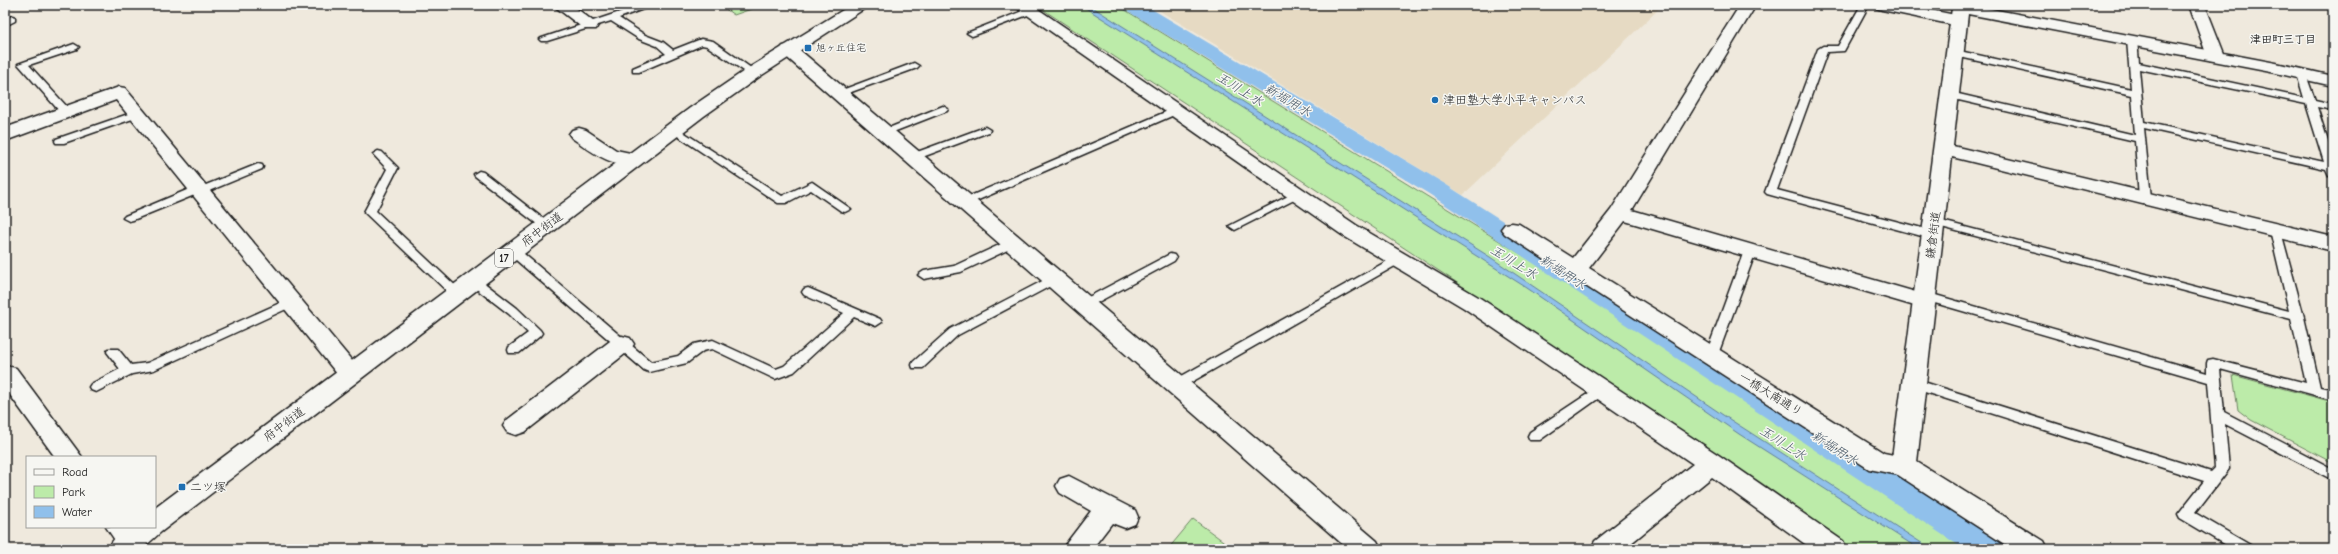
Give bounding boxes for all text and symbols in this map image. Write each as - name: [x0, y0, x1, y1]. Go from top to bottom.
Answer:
- district label: 津田町三丁目: [2250, 33, 2316, 46]
- place label: 旭ヶ丘住宅: [816, 42, 866, 54]
- marker: 旭ヶ丘住宅: [803, 43, 813, 53]
- water label: 玉川上水: [1214, 69, 1266, 109]
- water label: 新堀用水: [1262, 80, 1314, 120]
- place label: 津田塾大学小平キャンパス: [1443, 93, 1587, 107]
- marker: 津田塾大学小平キャンパス: [1430, 95, 1440, 105]
- street label: 府中街道: [519, 209, 565, 249]
- street label: 鎌倉街道: [1923, 210, 1943, 260]
- water label: 玉川上水: [1488, 242, 1540, 282]
- road number: 17: [495, 249, 513, 267]
- water label: 新堀用水: [1537, 252, 1589, 292]
- street label: 一橋大南通り: [1737, 369, 1805, 419]
- street label: 府中街道: [261, 404, 307, 444]
- water label: 玉川上水: [1757, 423, 1809, 463]
- water label: 新堀用水: [1809, 428, 1861, 468]
- legend: [26, 456, 156, 528]
- text: Road: [62, 465, 88, 479]
- place label: 二ツ塚: [190, 480, 226, 494]
- marker: 二ツ塚: [177, 482, 187, 492]
- text: Park: [62, 485, 85, 499]
- text: Water: [62, 505, 92, 519]

